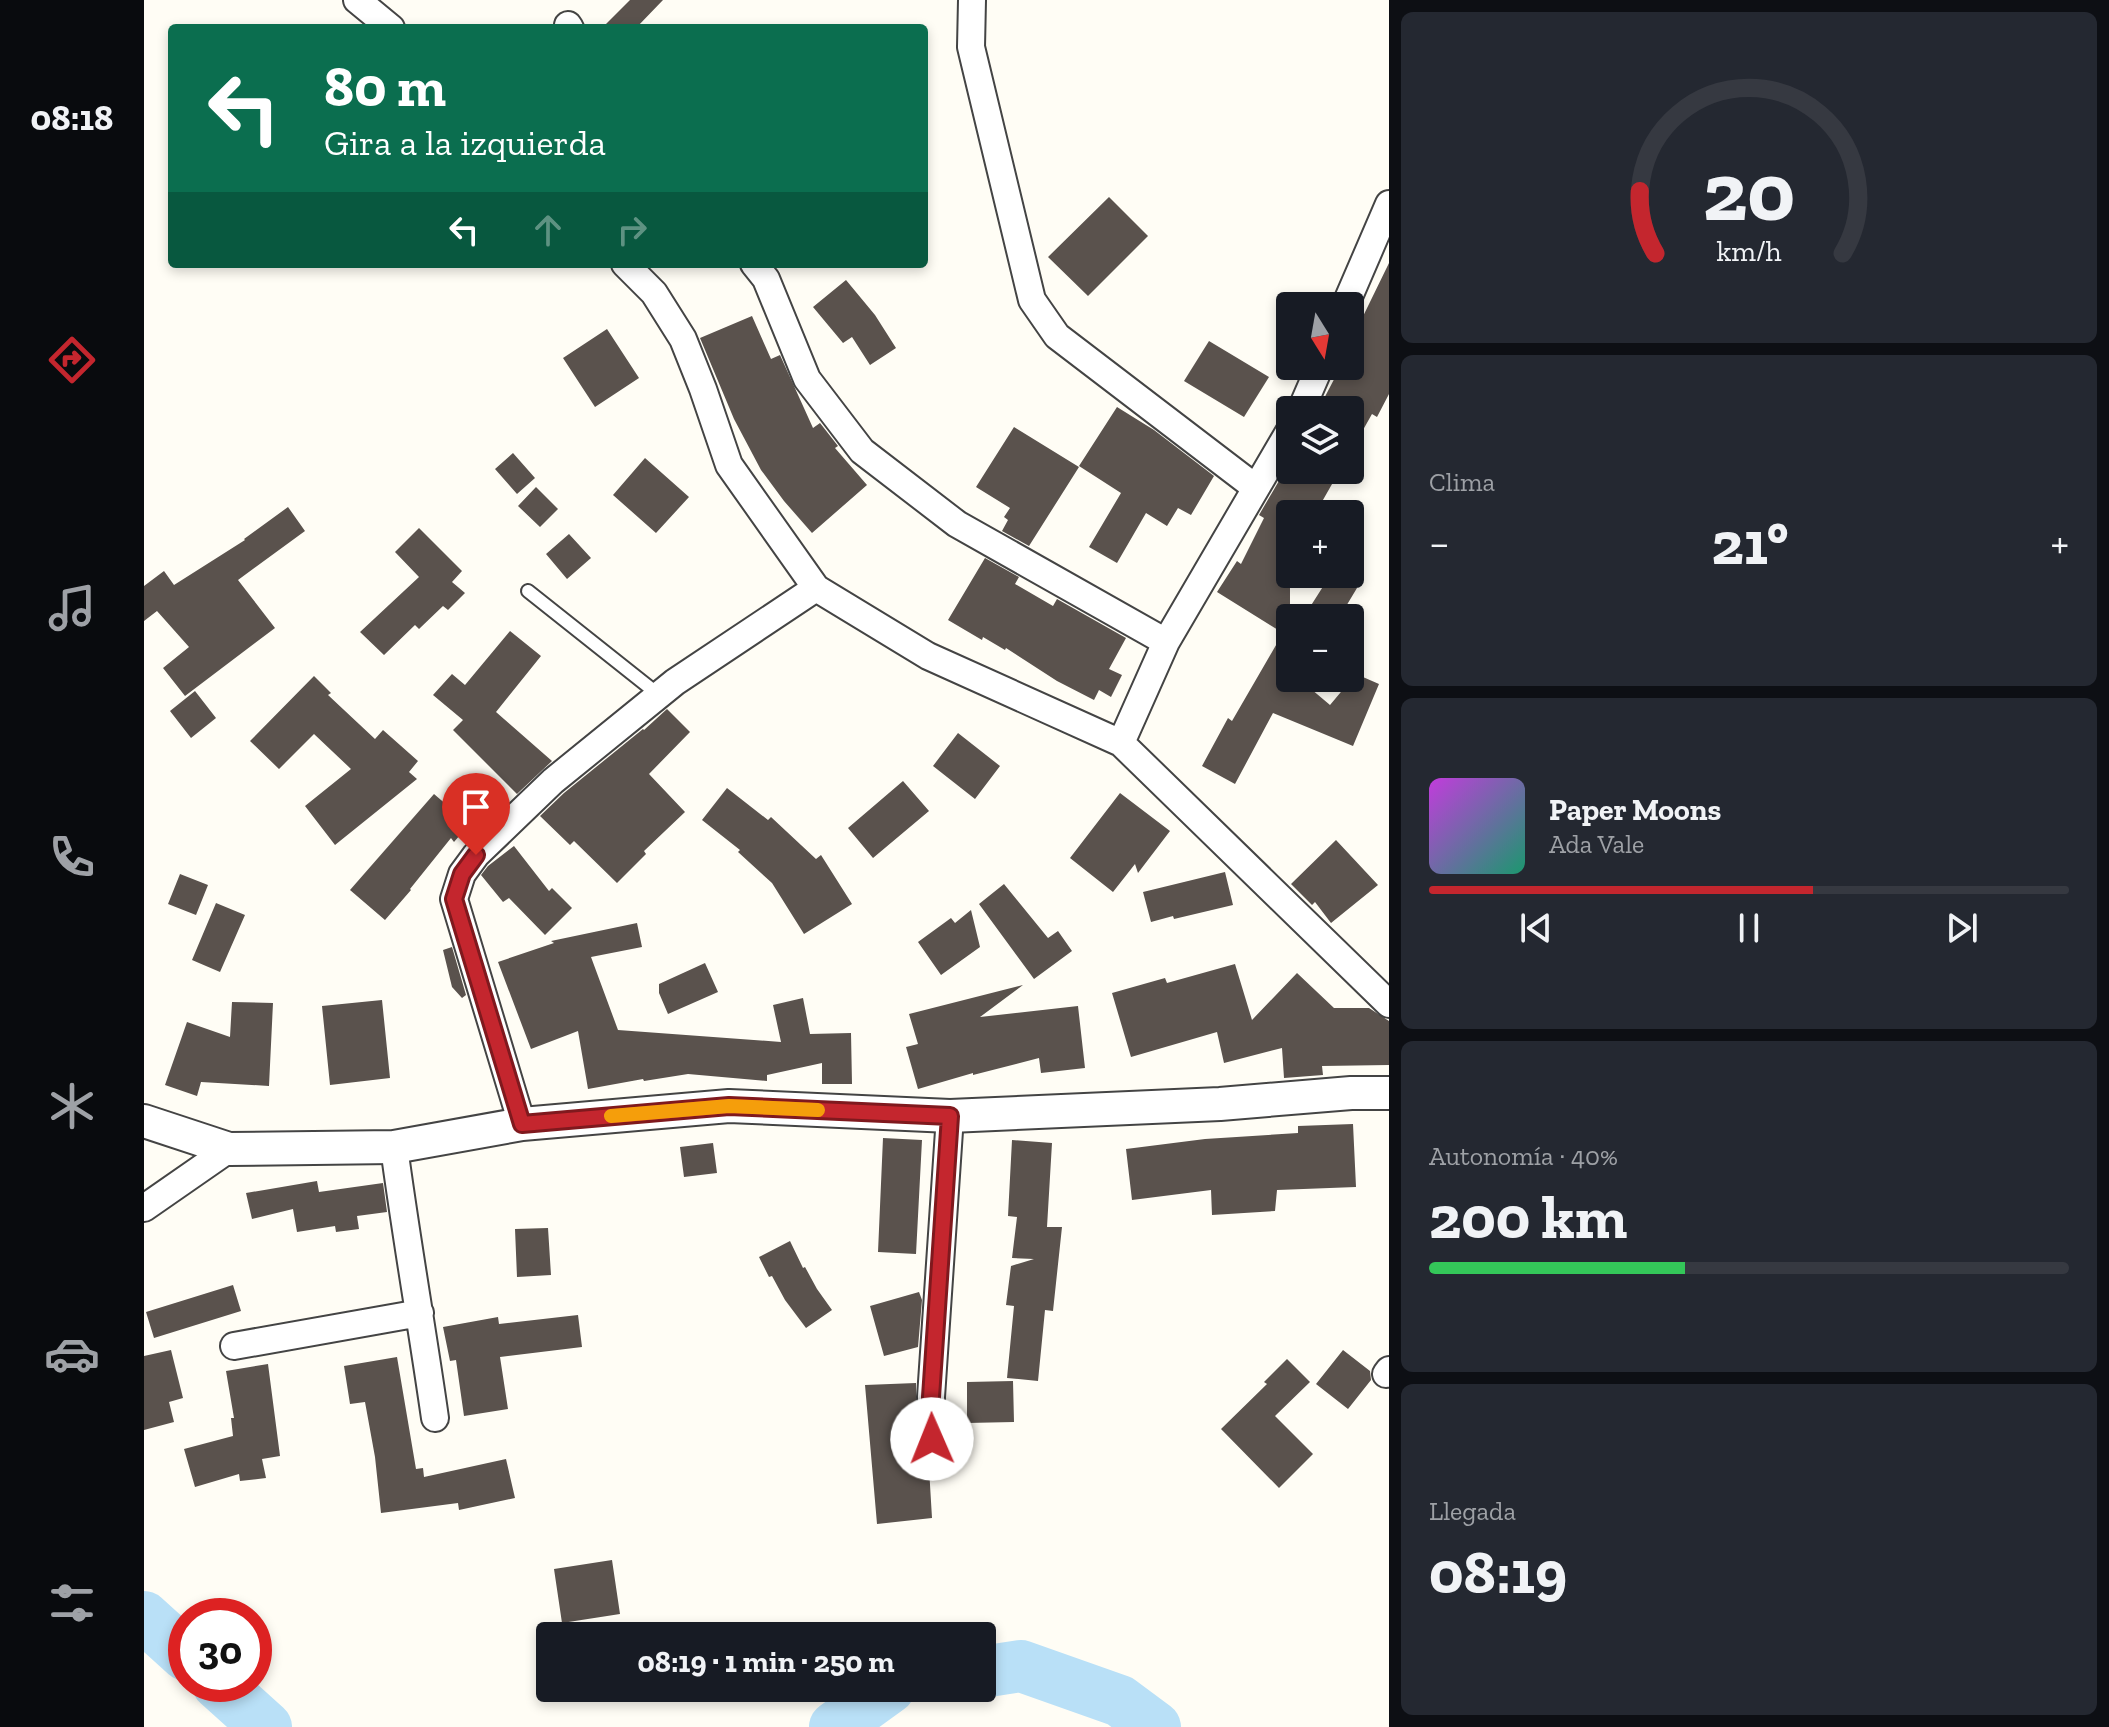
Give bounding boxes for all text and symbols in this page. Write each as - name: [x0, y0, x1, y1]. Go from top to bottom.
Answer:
- text: 80 m: [324, 53, 446, 120]
- icon: left: [192, 56, 296, 160]
- text: 08:18: [30, 96, 114, 139]
- text: Gira a la izquierda: [324, 121, 606, 164]
- text: 20: [1703, 140, 1795, 240]
- icon: left: [442, 208, 486, 252]
- icon: ahead: [526, 208, 570, 252]
- icon: right: [610, 208, 654, 252]
- text: km/h: [1716, 234, 1782, 268]
- north arrow: [1276, 292, 1364, 380]
- map controls: [1276, 292, 1364, 692]
- icon: directions: [44, 332, 100, 388]
- button: layers: [1276, 396, 1364, 484]
- text: Clima: [1429, 466, 1495, 498]
- button: +: [1276, 500, 1364, 588]
- text: 21°: [1711, 507, 1789, 579]
- text: −: [1429, 516, 1450, 569]
- text: +: [2050, 516, 2069, 569]
- icon: music: [44, 580, 100, 636]
- button: −: [1276, 604, 1364, 692]
- pin: [442, 773, 510, 855]
- icon: arrive: [454, 785, 498, 829]
- text: Paper Moons: [1549, 792, 1721, 828]
- text: Ada Vale: [1549, 828, 1644, 860]
- icon: phone: [44, 829, 100, 885]
- icon: previous: [1514, 906, 1558, 950]
- icon: pause: [1727, 906, 1771, 950]
- icon: next: [1940, 906, 1984, 950]
- icon: climate: [44, 1078, 100, 1134]
- text: Autonomía · 40%: [1429, 1140, 1618, 1172]
- text: 200 km: [1429, 1181, 1627, 1253]
- icon: car: [44, 1326, 100, 1382]
- position arrow: [890, 1397, 974, 1481]
- text: Llegada: [1429, 1495, 1516, 1527]
- text: 08:19: [1429, 1536, 1567, 1608]
- icon: filters: [44, 1575, 100, 1631]
- speed limit sign: 30: [168, 1598, 272, 1702]
- text: 08:19 · 1 min · 250 m: [637, 1644, 895, 1680]

